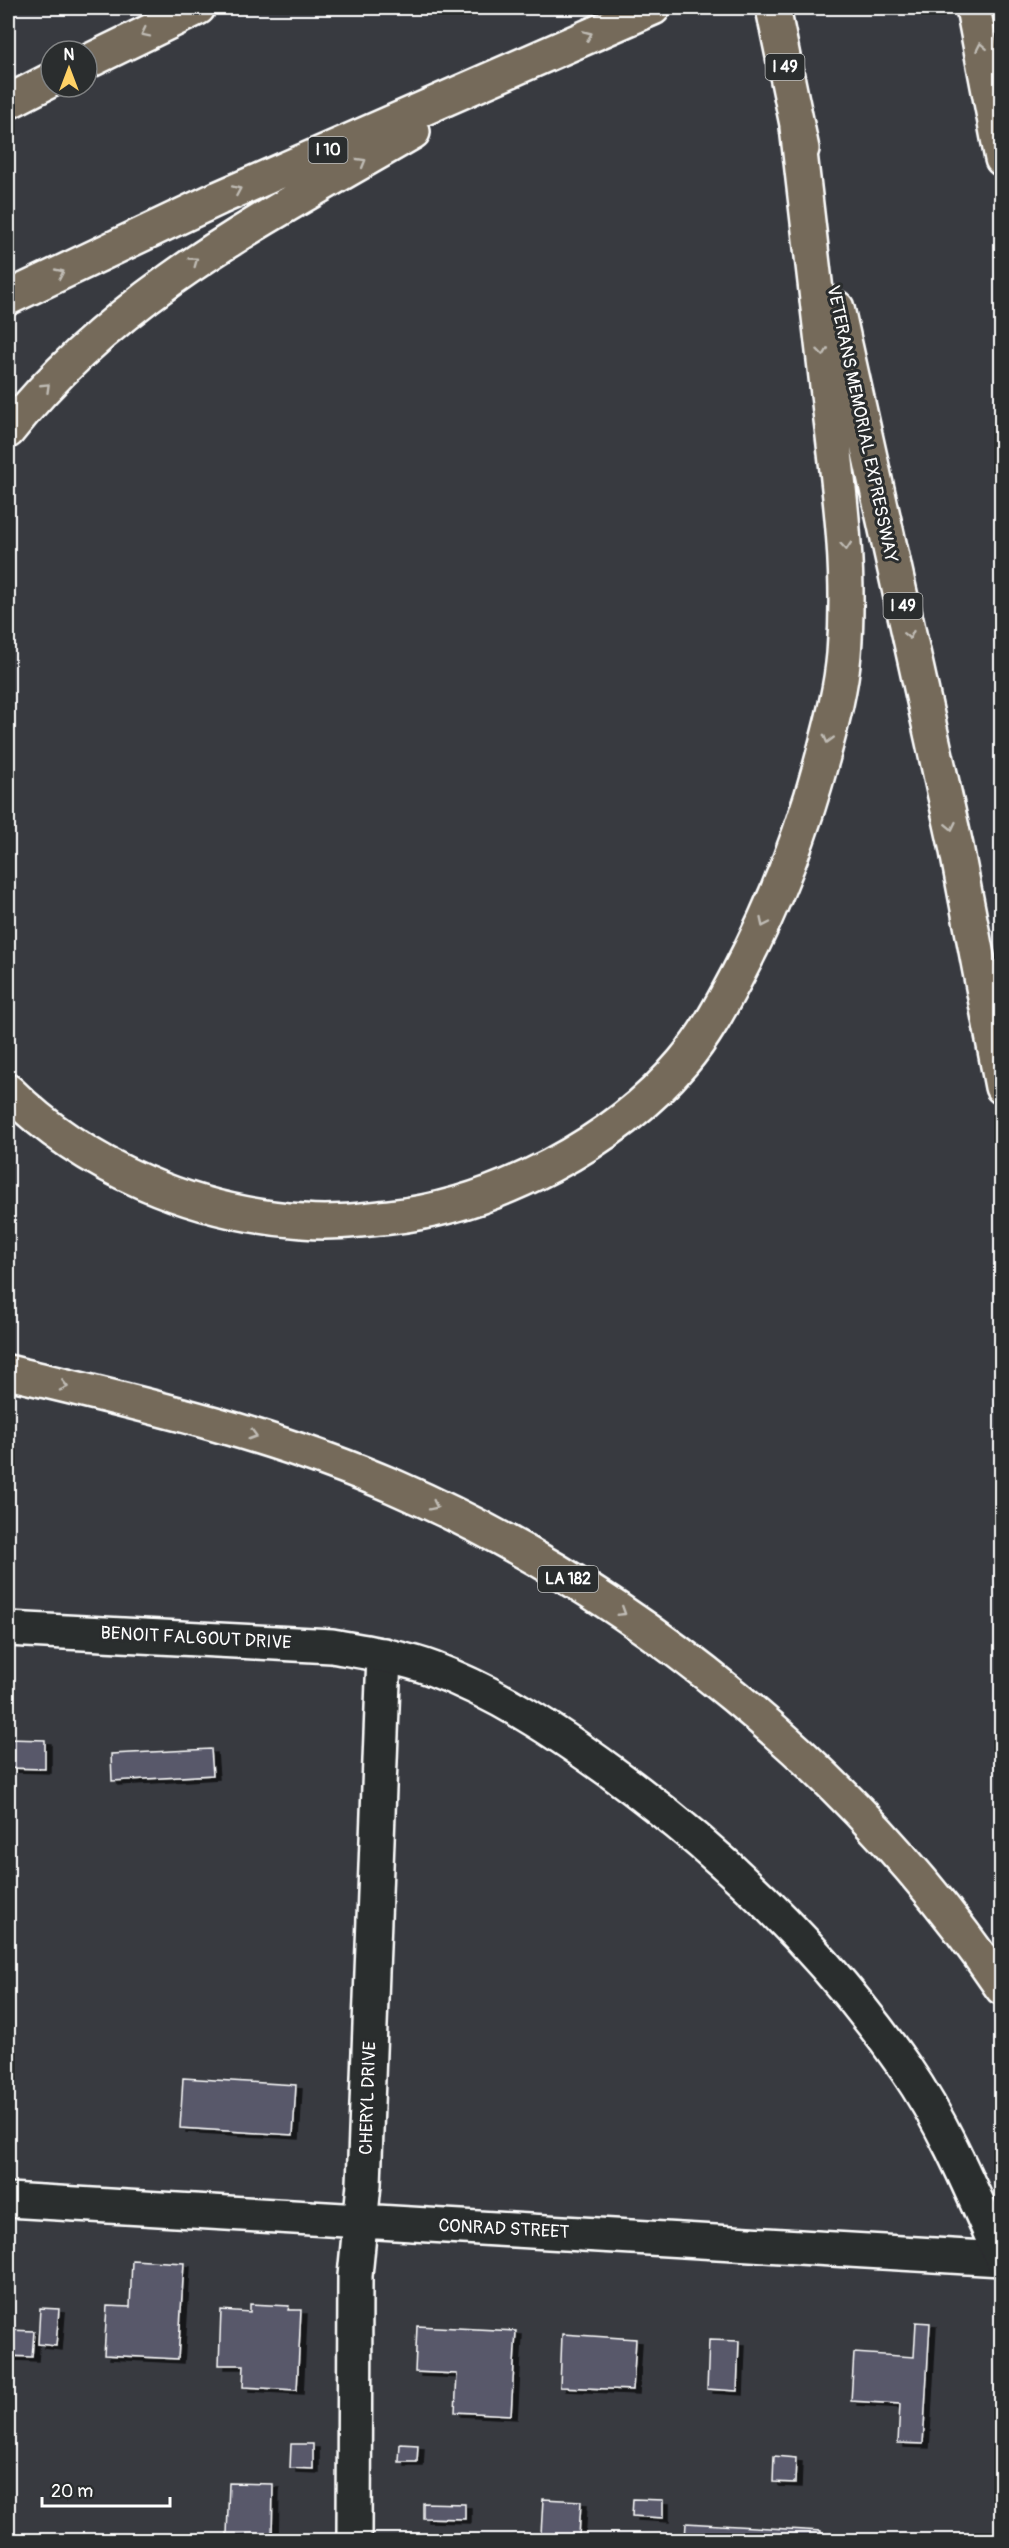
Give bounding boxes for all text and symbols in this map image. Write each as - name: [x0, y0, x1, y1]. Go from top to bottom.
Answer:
- one-way arrow: [141, 26, 152, 38]
- one-way arrow: [582, 30, 593, 42]
- north arrow: [39, 39, 99, 99]
- one-way arrow: [975, 42, 988, 52]
- text: N: [64, 45, 75, 65]
- road number: I 49: [766, 54, 804, 80]
- road number: I 10: [308, 137, 348, 163]
- one-way arrow: [356, 158, 366, 169]
- one-way arrow: [230, 185, 241, 197]
- one-way arrow: [188, 258, 199, 269]
- one-way arrow: [54, 269, 65, 281]
- street label: VETERANS MEMORIAL EXPRESSWAY: [821, 283, 903, 565]
- one-way arrow: [817, 347, 829, 356]
- one-way arrow: [39, 383, 49, 394]
- one-way arrow: [839, 541, 852, 550]
- road number: I 49: [884, 593, 922, 619]
- one-way arrow: [902, 630, 915, 640]
- one-way arrow: [822, 734, 835, 744]
- one-way arrow: [944, 820, 957, 830]
- one-way arrow: [760, 916, 772, 927]
- one-way arrow: [59, 1378, 69, 1391]
- one-way arrow: [247, 1428, 258, 1440]
- one-way arrow: [428, 1499, 439, 1511]
- road number: LA 182: [538, 1566, 598, 1592]
- one-way arrow: [616, 1604, 626, 1616]
- street label: BENOIT FALGOUT DRIVE: [100, 1622, 292, 1654]
- street label: CHERYL DRIVE: [355, 2041, 381, 2155]
- street label: CONRAD STREET: [438, 2214, 570, 2244]
- scale bar: [42, 2470, 170, 2508]
- text: 20 m: [51, 2480, 93, 2503]

